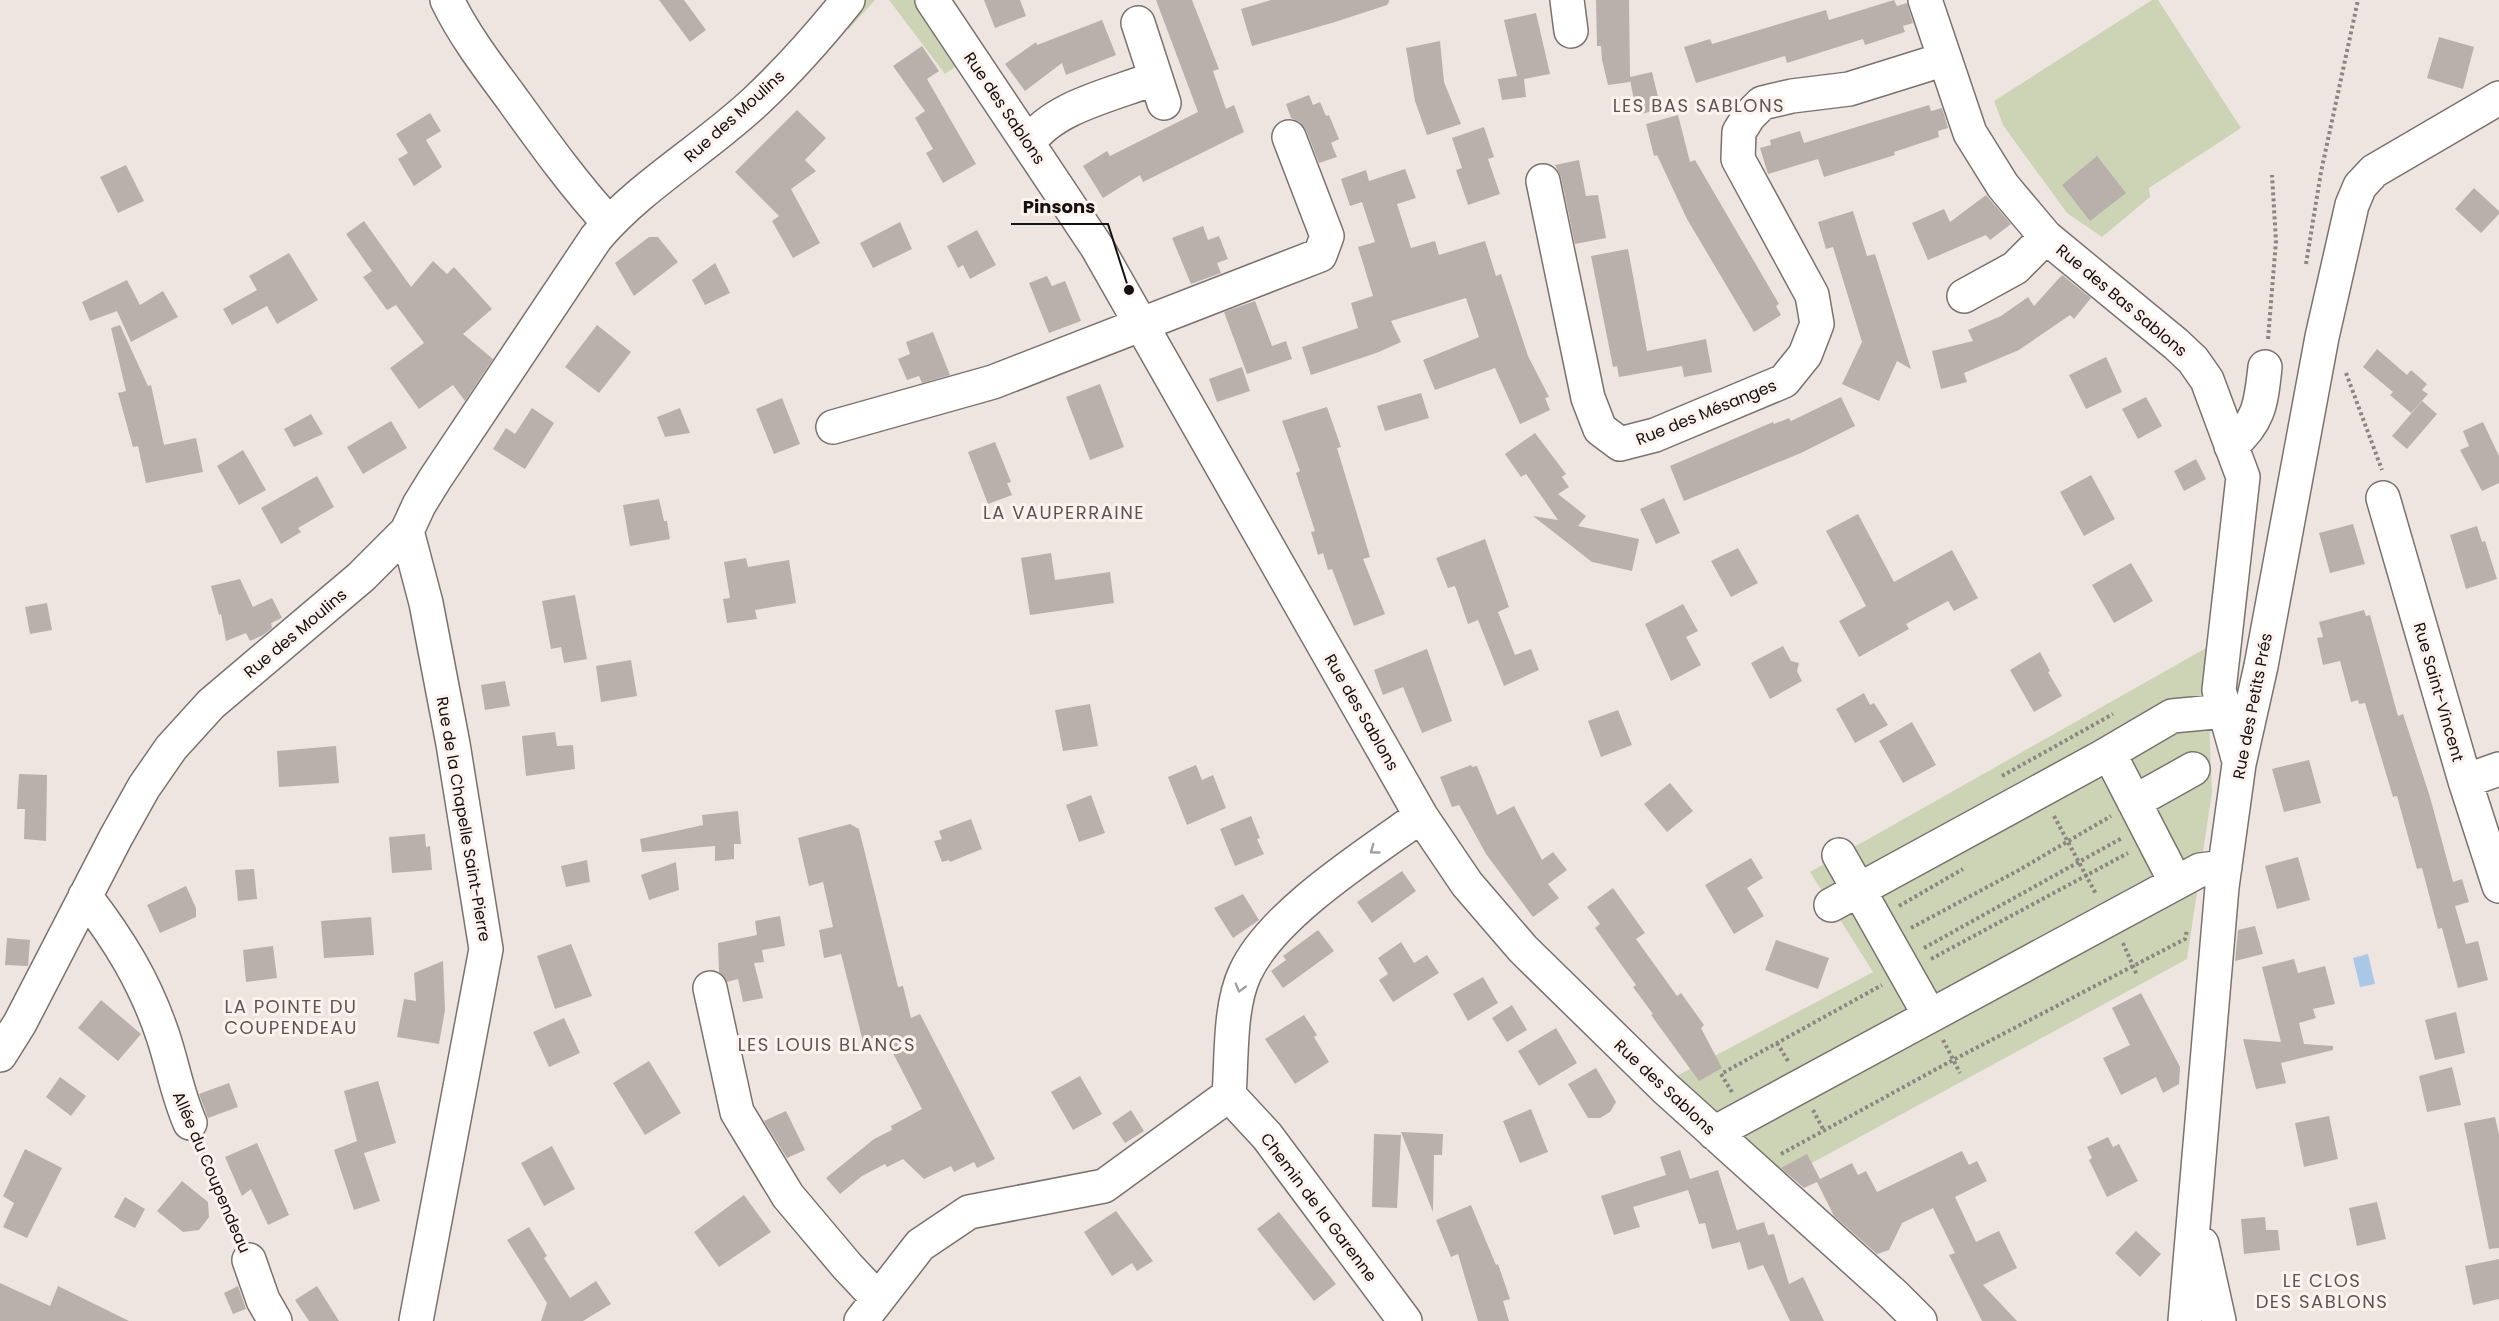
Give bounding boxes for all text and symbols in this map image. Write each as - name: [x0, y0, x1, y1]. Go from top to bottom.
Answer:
- street label: Rue des Sablons: [958, 47, 1051, 169]
- street label: Rue des Moulins: [679, 65, 790, 168]
- district label: LES BAS SABLONS: [1613, 93, 1785, 118]
- callout: Pinsons: [1011, 188, 1108, 224]
- text: Pinsons: [1023, 194, 1095, 219]
- street label: Rue des Bas Sablons: [2051, 239, 2192, 362]
- street label: Rue des Mésanges: [1632, 374, 1780, 451]
- district label: LA VAUPERRAINE: [983, 500, 1145, 525]
- street label: Rue des Moulins: [239, 583, 352, 683]
- street label: Rue Saint-Vincent: [2408, 620, 2469, 765]
- street label: Rue des Petits Prés: [2227, 631, 2278, 781]
- street label: Rue des Sablons: [1319, 650, 1404, 775]
- street label: Rue de la Chapelle Saint-Pierre: [431, 695, 496, 943]
- one-way arrow: [1369, 843, 1380, 854]
- one-way arrow: [1235, 982, 1247, 993]
- district label: LA POINTE DU COUPENDEAU: [224, 994, 358, 1040]
- district label: LES LOUIS BLANCS: [738, 1032, 916, 1057]
- street label: Rue des Sablons: [1609, 1034, 1721, 1141]
- street label: Allée du Coupendeau: [167, 1088, 256, 1257]
- street label: Chemin de la Garenne: [1255, 1128, 1382, 1287]
- district label: LE CLOS DES SABLONS: [2256, 1268, 2388, 1314]

